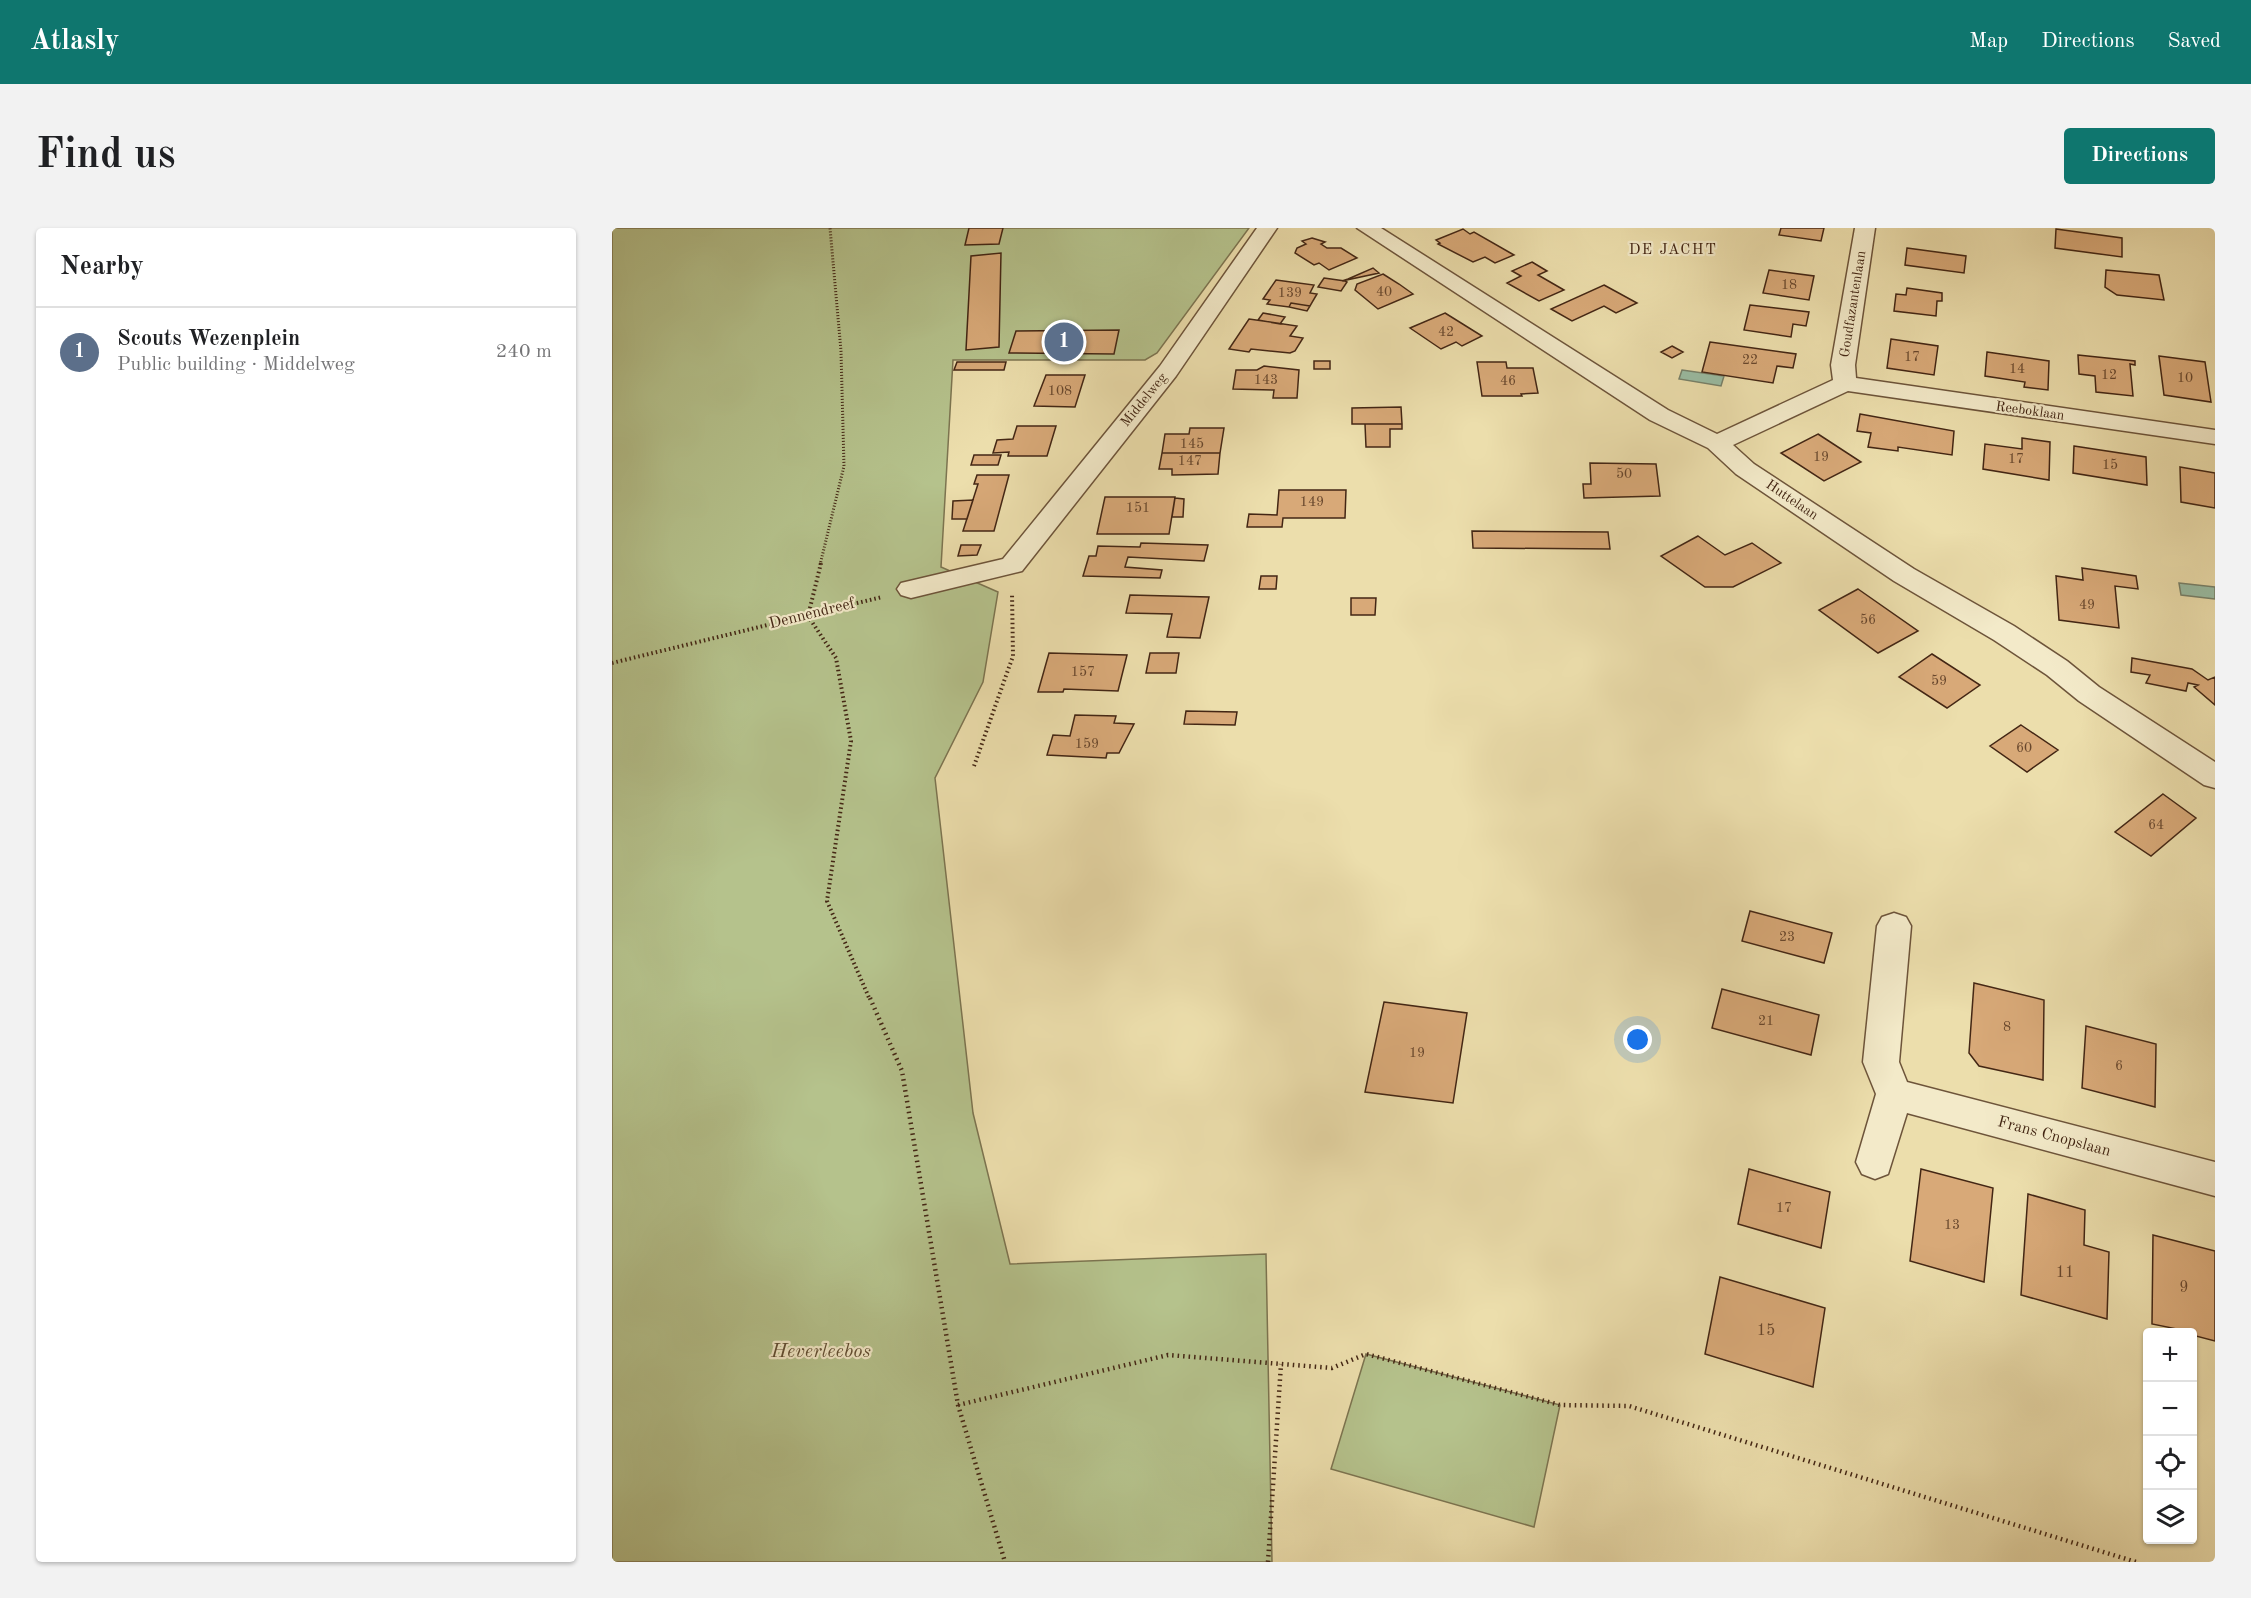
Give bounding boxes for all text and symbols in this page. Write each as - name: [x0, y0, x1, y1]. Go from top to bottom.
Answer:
- text: Atlasly: [30, 28, 120, 56]
- text: Map: [1969, 31, 2008, 52]
- text: Directions: [2041, 31, 2135, 52]
- text: Saved: [2168, 31, 2221, 52]
- button: Directions: [2064, 128, 2215, 184]
- text: Find us: [36, 135, 175, 177]
- district label: DE JACHT: [1629, 243, 1717, 258]
- street label: Goudfazantenlaan: [1838, 249, 1868, 358]
- text: Nearby: [60, 254, 144, 280]
- house number: 18: [1781, 278, 1797, 292]
- house number: 40: [1376, 285, 1392, 299]
- house number: 139: [1278, 286, 1302, 300]
- pin: 1: [1044, 320, 1084, 364]
- house number: 42: [1438, 325, 1454, 339]
- text: Scouts Wezenplein: [117, 328, 300, 350]
- text: 1: [74, 342, 85, 362]
- text: 240 m: [496, 342, 552, 362]
- house number: 17: [1904, 350, 1920, 364]
- house number: 22: [1742, 353, 1758, 367]
- text: Public building · Middelweg: [117, 355, 355, 375]
- house number: 14: [2009, 362, 2025, 376]
- house number: 12: [2101, 368, 2117, 382]
- street label: Middelweg: [1118, 370, 1170, 429]
- house number: 10: [2177, 371, 2193, 385]
- house number: 143: [1254, 373, 1278, 387]
- house number: 46: [1500, 374, 1516, 388]
- house number: 108: [1048, 384, 1072, 398]
- street label: Reeboklaan: [1995, 399, 2066, 423]
- house number: 145: [1180, 437, 1204, 451]
- house number: 19: [1813, 450, 1829, 464]
- house number: 17: [2008, 452, 2024, 466]
- house number: 147: [1178, 454, 1202, 468]
- house number: 15: [2102, 458, 2118, 472]
- house number: 50: [1616, 467, 1632, 481]
- street label: Huttelaan: [1763, 477, 1821, 523]
- house number: 149: [1300, 495, 1324, 509]
- house number: 151: [1126, 501, 1150, 515]
- street label: Dennendreef: [767, 595, 857, 632]
- house number: 49: [2079, 598, 2095, 612]
- house number: 56: [1860, 613, 1876, 627]
- house number: 157: [1071, 665, 1095, 679]
- house number: 59: [1931, 674, 1947, 688]
- house number: 159: [1075, 737, 1099, 751]
- house number: 60: [2016, 741, 2032, 755]
- house number: 64: [2148, 818, 2164, 832]
- house number: 23: [1779, 930, 1795, 944]
- house number: 21: [1758, 1014, 1774, 1028]
- house number: 8: [2003, 1020, 2011, 1034]
- your location: [1623, 1025, 1652, 1054]
- house number: 19: [1409, 1046, 1425, 1060]
- house number: 6: [2115, 1059, 2123, 1073]
- street label: Frans Cnopslaan: [1996, 1114, 2113, 1160]
- house number: 17: [1776, 1201, 1792, 1215]
- house number: 13: [1944, 1218, 1960, 1232]
- house number: 11: [2056, 1265, 2074, 1281]
- house number: 9: [2179, 1280, 2189, 1296]
- house number: 15: [1757, 1323, 1775, 1339]
- map controls: [2143, 1328, 2197, 1544]
- button: +: [2143, 1328, 2197, 1382]
- park label: Heverleebos: [770, 1342, 871, 1362]
- button: −: [2143, 1382, 2197, 1436]
- button: locate: [2143, 1436, 2197, 1490]
- button: layers: [2143, 1490, 2197, 1544]

